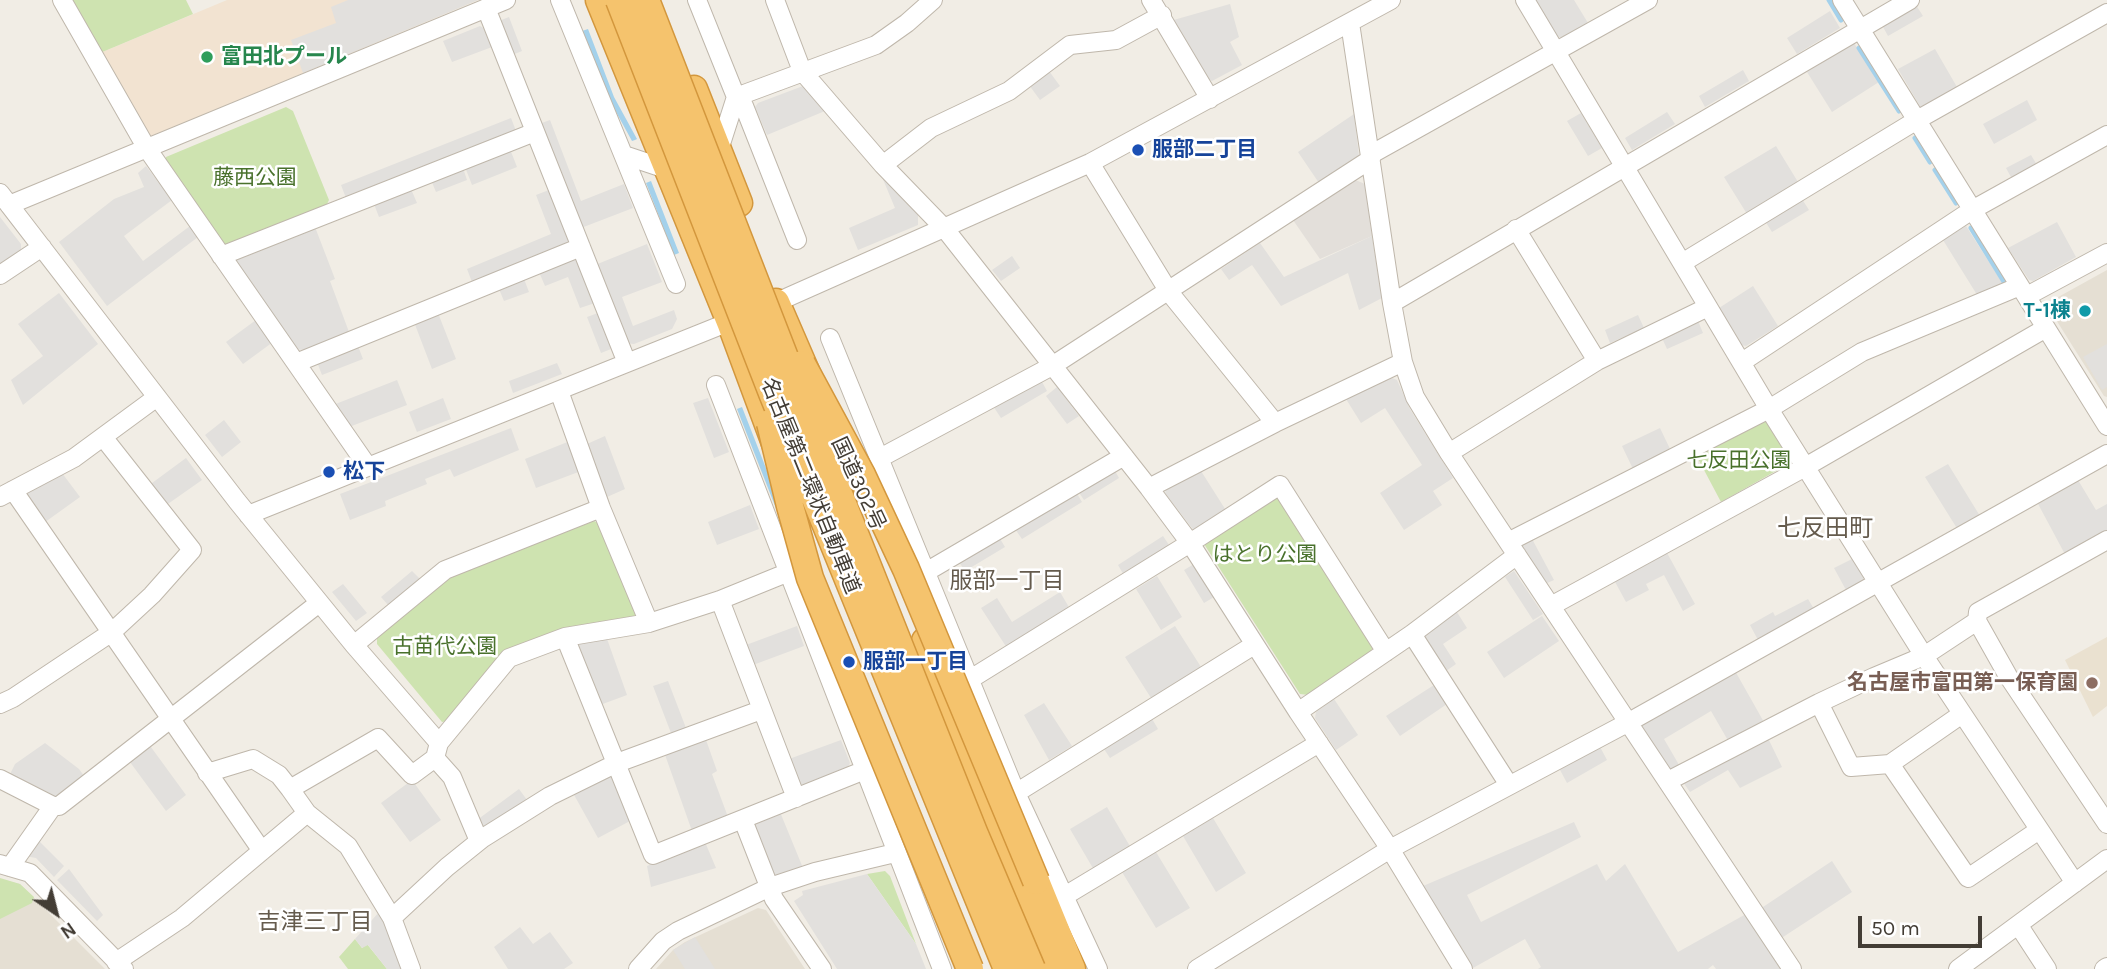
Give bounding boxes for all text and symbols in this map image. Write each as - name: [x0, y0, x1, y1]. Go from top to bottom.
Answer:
- place label: 富田北プール: [221, 44, 347, 70]
- marker: 富田北プール: [199, 49, 215, 65]
- place label: 服部二丁目: [1152, 137, 1257, 163]
- marker: 服部二丁目: [1130, 142, 1146, 158]
- park label: 藤西公園: [213, 165, 297, 191]
- place label: T-1棟: [2024, 298, 2071, 324]
- marker: T-1棟: [2077, 303, 2093, 319]
- street label: 名古屋第二環状自動車道: [755, 374, 865, 598]
- street label: 国道302号: [825, 433, 891, 535]
- park label: 七反田公園: [1687, 448, 1791, 474]
- place label: 松下: [343, 459, 385, 485]
- marker: 松下: [321, 464, 337, 480]
- district label: 七反田町: [1777, 515, 1873, 543]
- park label: はとり公園: [1213, 542, 1317, 568]
- district label: 服部一丁目: [950, 567, 1064, 595]
- park label: 古苗代公園: [393, 634, 497, 660]
- place label: 服部一丁目: [863, 649, 968, 675]
- marker: 服部一丁目: [841, 654, 857, 670]
- place label: 名古屋市富田第一保育園: [1847, 670, 2078, 696]
- marker: 名古屋市富田第一保育園: [2084, 675, 2100, 691]
- north arrow: [21, 878, 91, 948]
- scale bar: [1862, 902, 1986, 946]
- district label: 吉津三丁目: [258, 908, 372, 936]
- text: 50 m: [1871, 916, 1920, 940]
- text: N: [56, 917, 80, 943]

